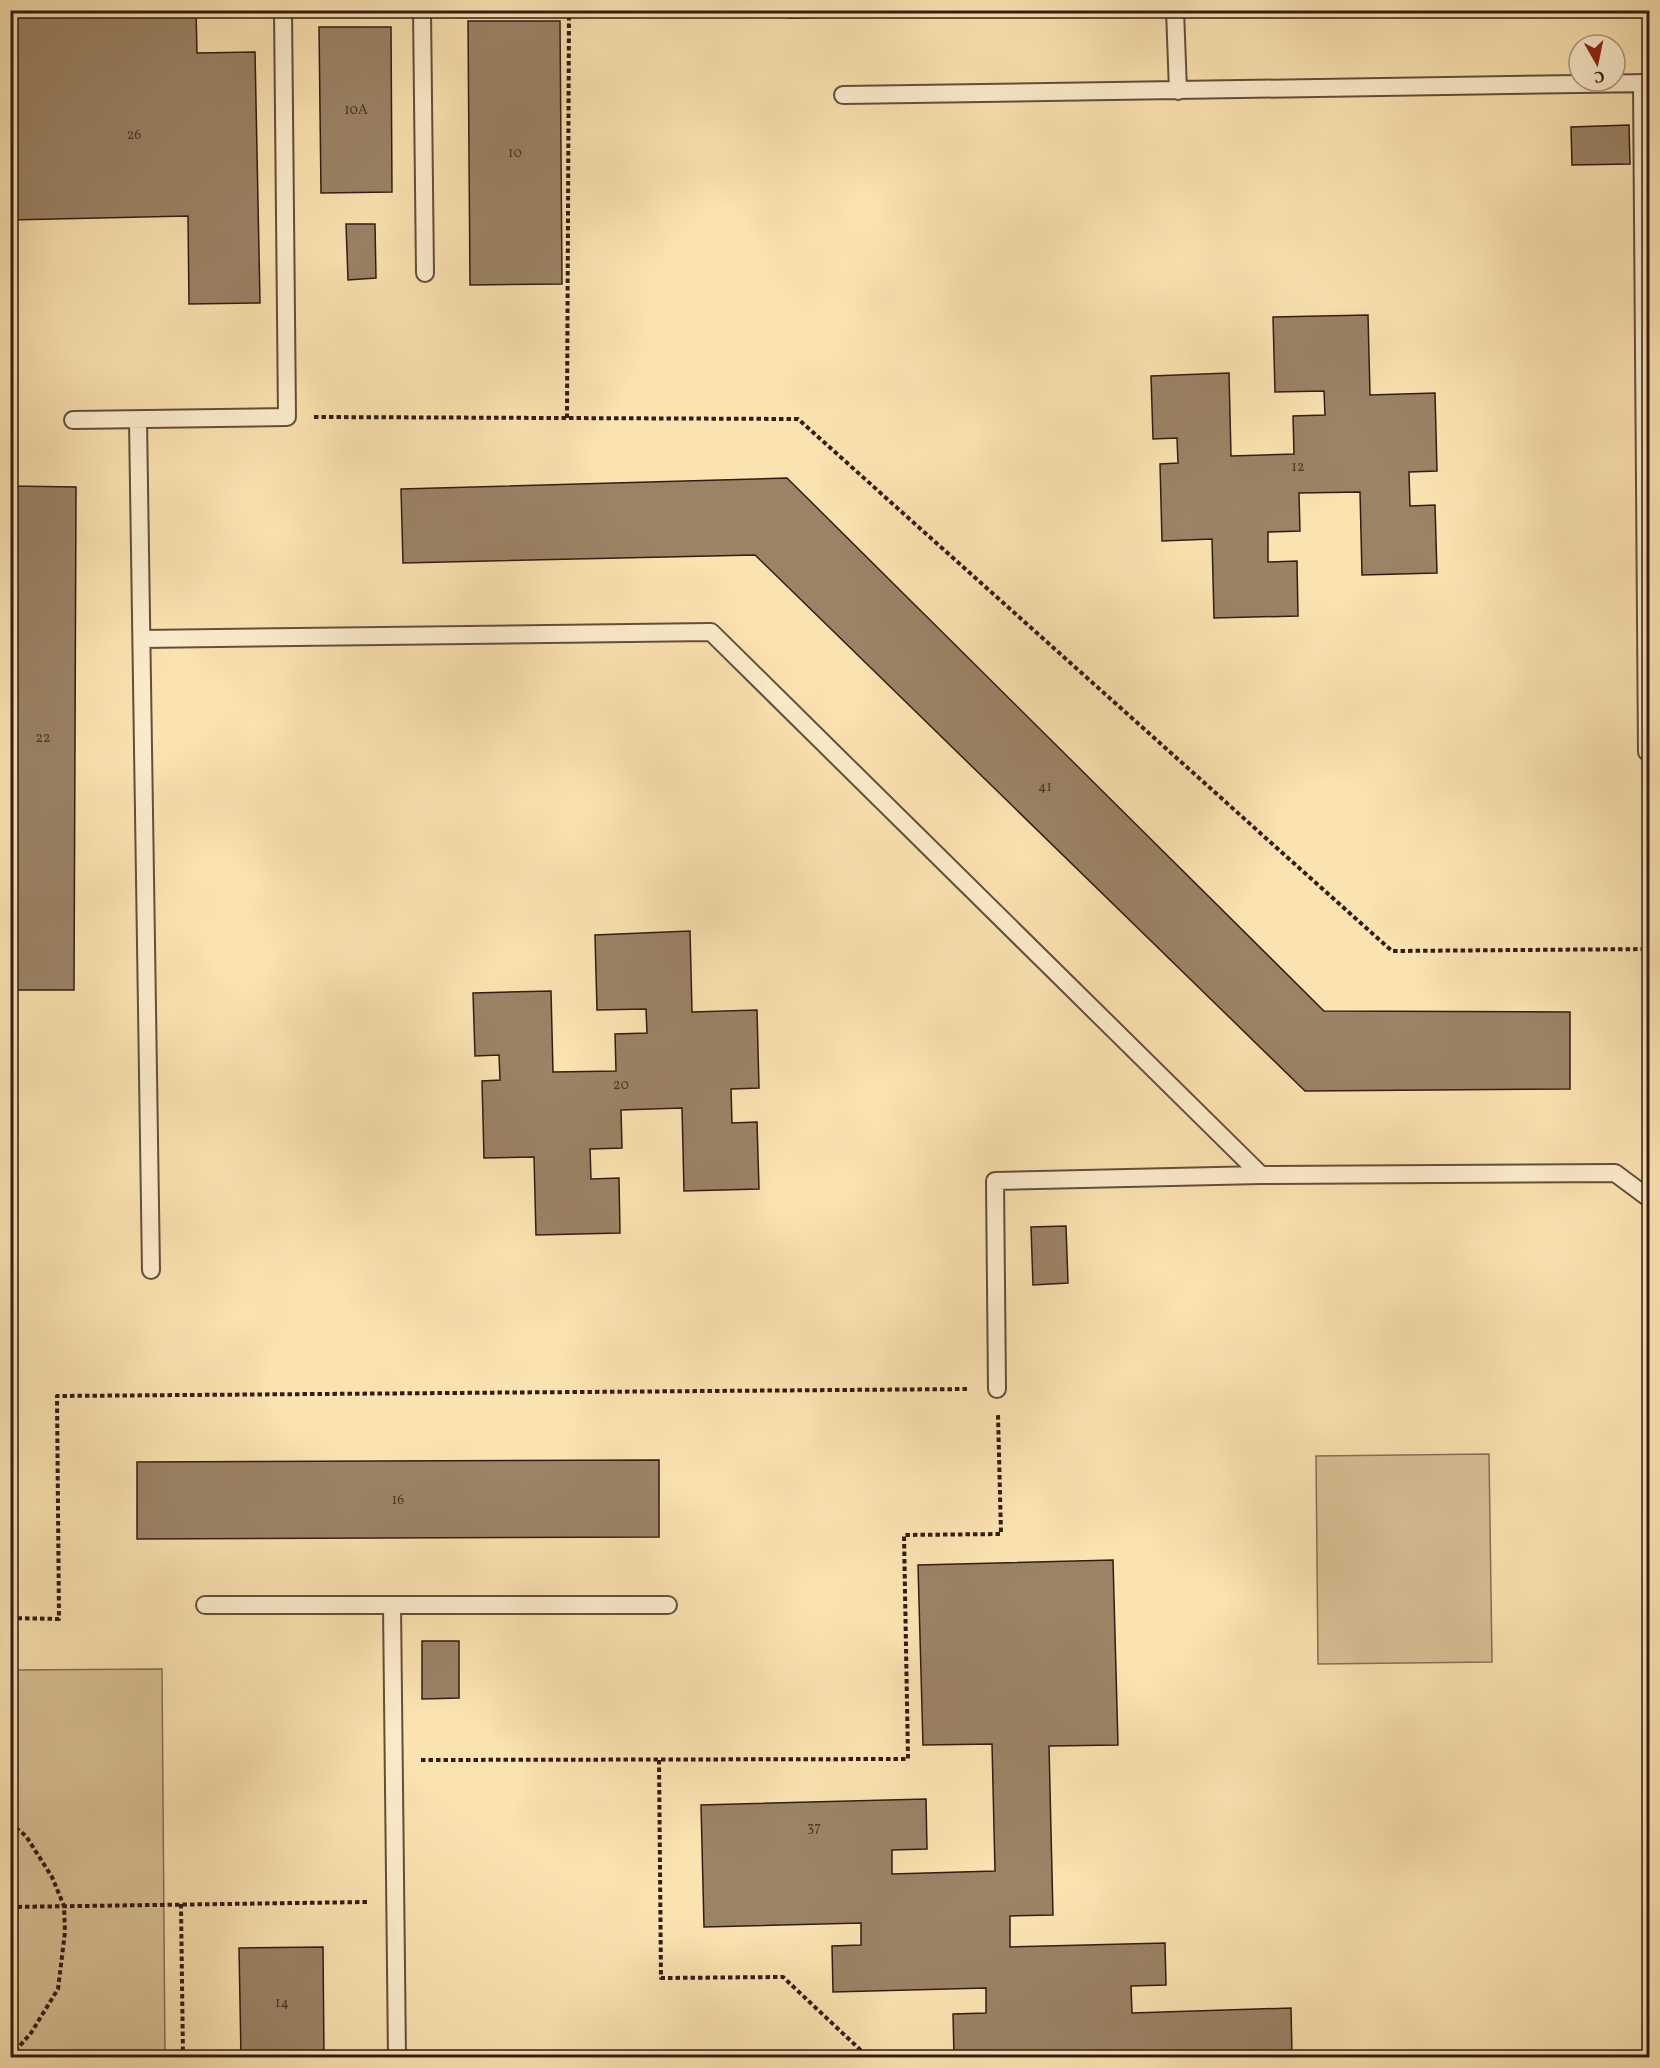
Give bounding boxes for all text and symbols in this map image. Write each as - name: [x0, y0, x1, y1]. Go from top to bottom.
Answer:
- north arrow: [1567, 33, 1627, 93]
- text: С: [1592, 64, 1606, 88]
- house number: 10А: [344, 101, 368, 120]
- house number: 26: [127, 126, 141, 145]
- house number: 10: [508, 144, 522, 163]
- house number: 12: [1292, 458, 1304, 477]
- house number: 22: [35, 729, 51, 748]
- house number: 41: [1038, 778, 1052, 797]
- house number: 20: [613, 1076, 629, 1095]
- house number: 16: [392, 1491, 404, 1510]
- house number: 37: [807, 1818, 821, 1837]
- house number: 14: [275, 1994, 289, 2013]

